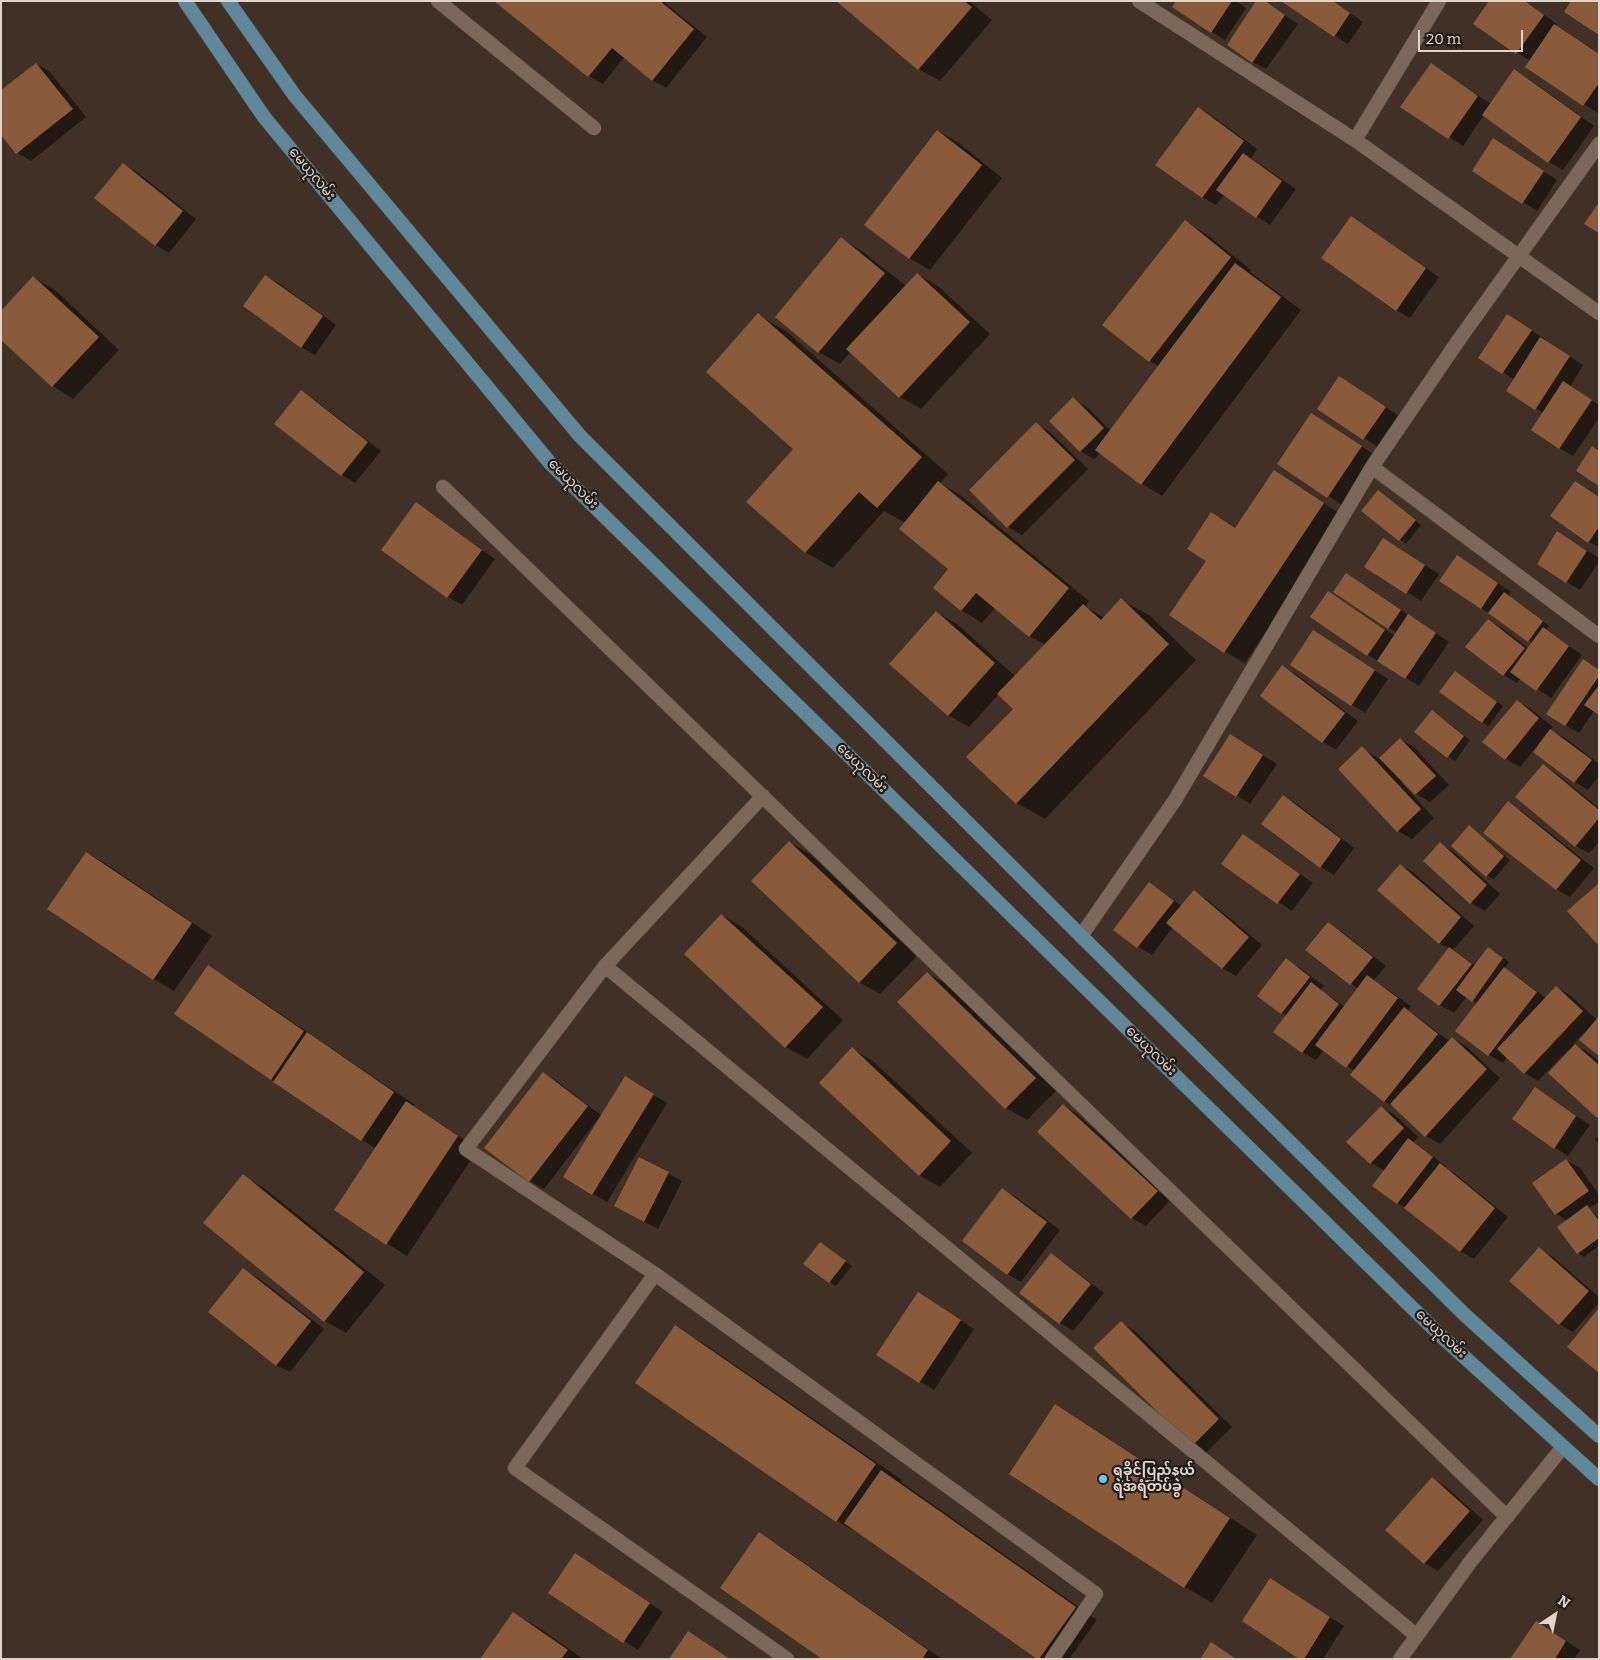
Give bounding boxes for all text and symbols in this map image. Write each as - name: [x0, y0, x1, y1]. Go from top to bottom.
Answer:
- scale bar: [1420, 20, 1525, 52]
- text: 20 m: [1426, 30, 1461, 48]
- street label: မေယုလမ်း: [285, 144, 339, 204]
- street label: မေယုလမ်း: [544, 455, 602, 513]
- street label: မေယုလမ်း: [833, 740, 891, 796]
- street label: မေယုလမ်း: [1122, 1023, 1180, 1079]
- street label: မေယုလမ်း: [1412, 1306, 1470, 1362]
- place label: ရခိုင်ပြည်နယ် ရဲအရံတပ်ခွဲ: [1113, 1463, 1195, 1495]
- marker: ရခိုင်ပြည်နယ် ရဲအရံတပ်ခွဲ: [1097, 1473, 1109, 1485]
- north arrow: [1530, 1590, 1580, 1640]
- text: N: [1554, 1592, 1573, 1612]

